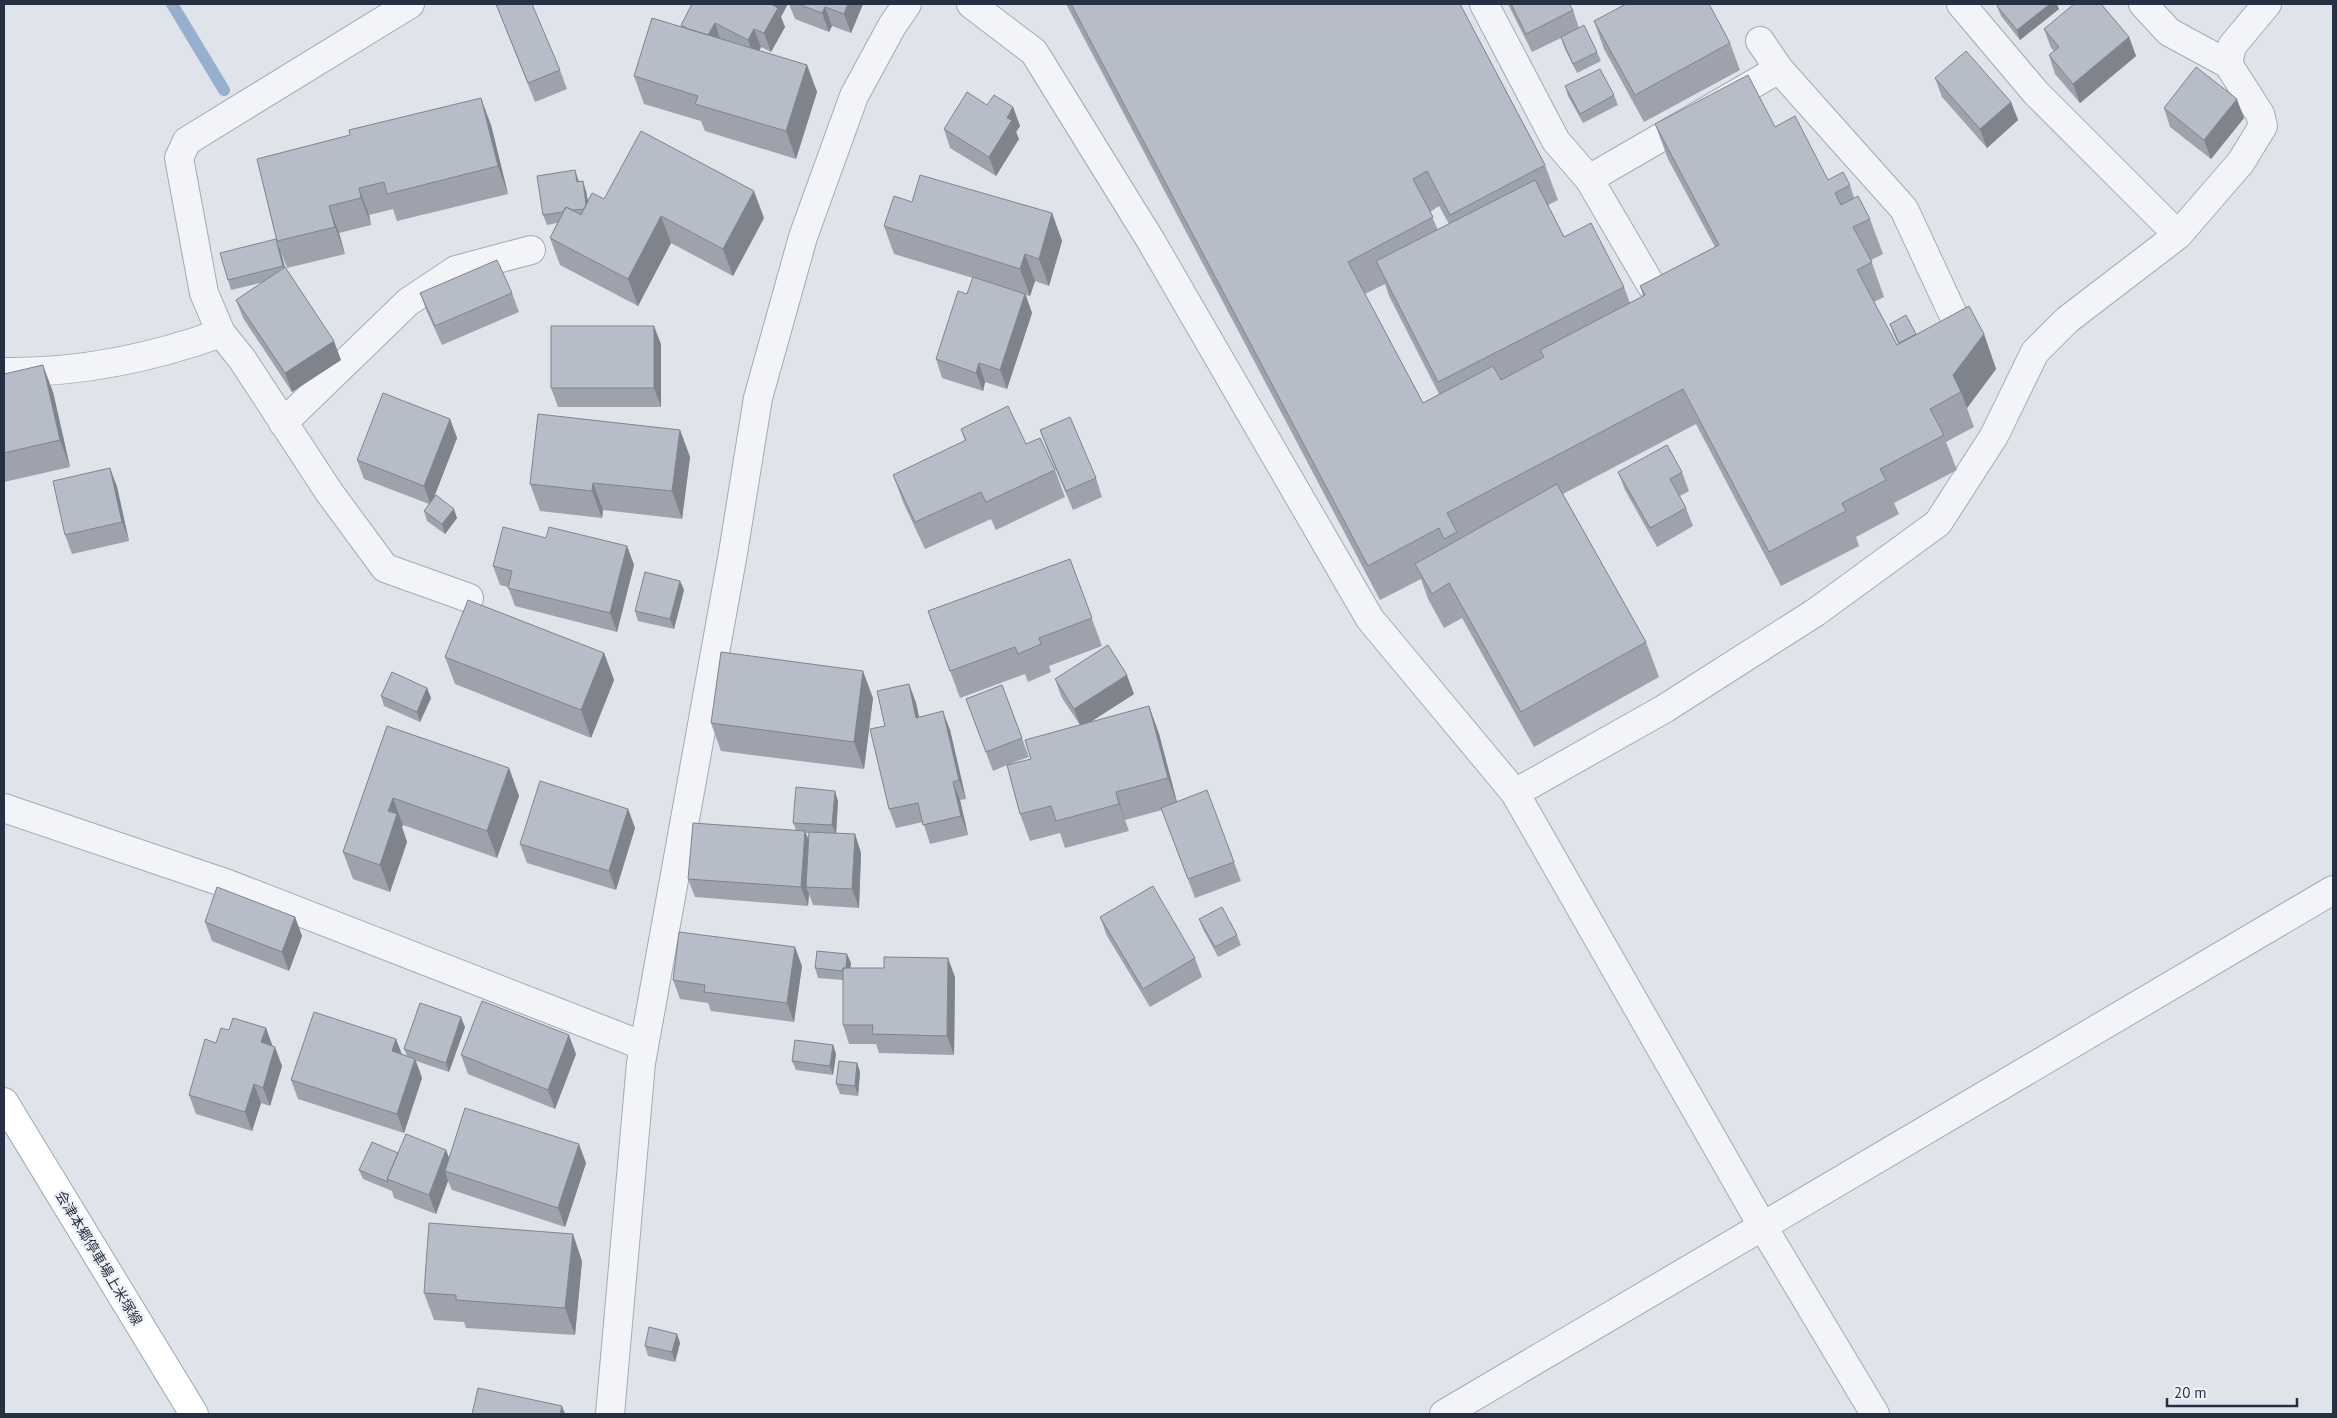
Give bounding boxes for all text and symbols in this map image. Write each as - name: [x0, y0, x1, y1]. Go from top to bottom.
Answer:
- street label: 会津本郷停車場上米塚線: [52, 1187, 146, 1329]
- scale bar: [2167, 1376, 2297, 1408]
- text: 20 m: [2174, 1383, 2207, 1402]

